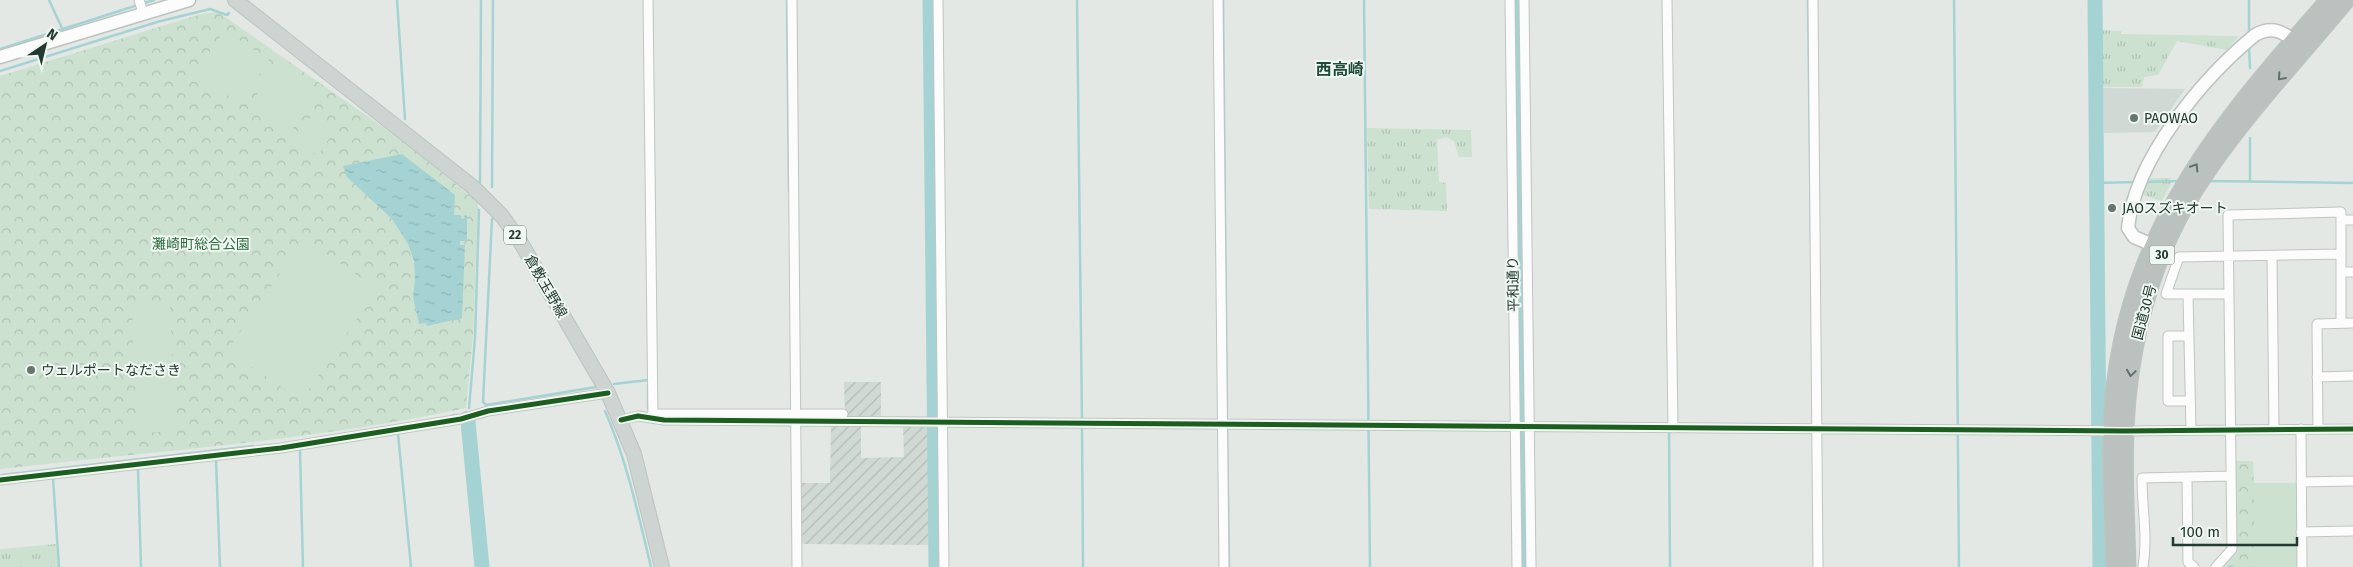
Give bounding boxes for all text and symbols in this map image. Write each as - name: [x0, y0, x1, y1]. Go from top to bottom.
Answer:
- north arrow: [20, 20, 70, 70]
- text: N: [43, 25, 61, 44]
- district label: 西高崎: [1316, 60, 1364, 79]
- one-way arrow: [2278, 71, 2287, 80]
- place label: PAOWAO: [2144, 110, 2198, 127]
- marker: PAOWAO: [2128, 112, 2140, 124]
- one-way arrow: [2189, 163, 2198, 172]
- place label: JAOスズキオート: [2122, 200, 2228, 217]
- marker: JAOスズキオート: [2106, 202, 2118, 214]
- road number: 22: [504, 226, 526, 244]
- park label: 灘崎町総合公園: [152, 236, 250, 253]
- road number: 30: [2150, 246, 2174, 264]
- street label: 倉敷玉野線: [521, 252, 570, 321]
- street label: 平和通り: [1505, 256, 1522, 312]
- street label: 国道30号: [2129, 282, 2160, 342]
- place label: ウェルポートなださき: [41, 362, 181, 379]
- marker: ウェルポートなださき: [25, 364, 37, 376]
- one-way arrow: [2127, 369, 2137, 377]
- scale bar: [2173, 514, 2297, 546]
- text: 100 m: [2180, 523, 2220, 541]

